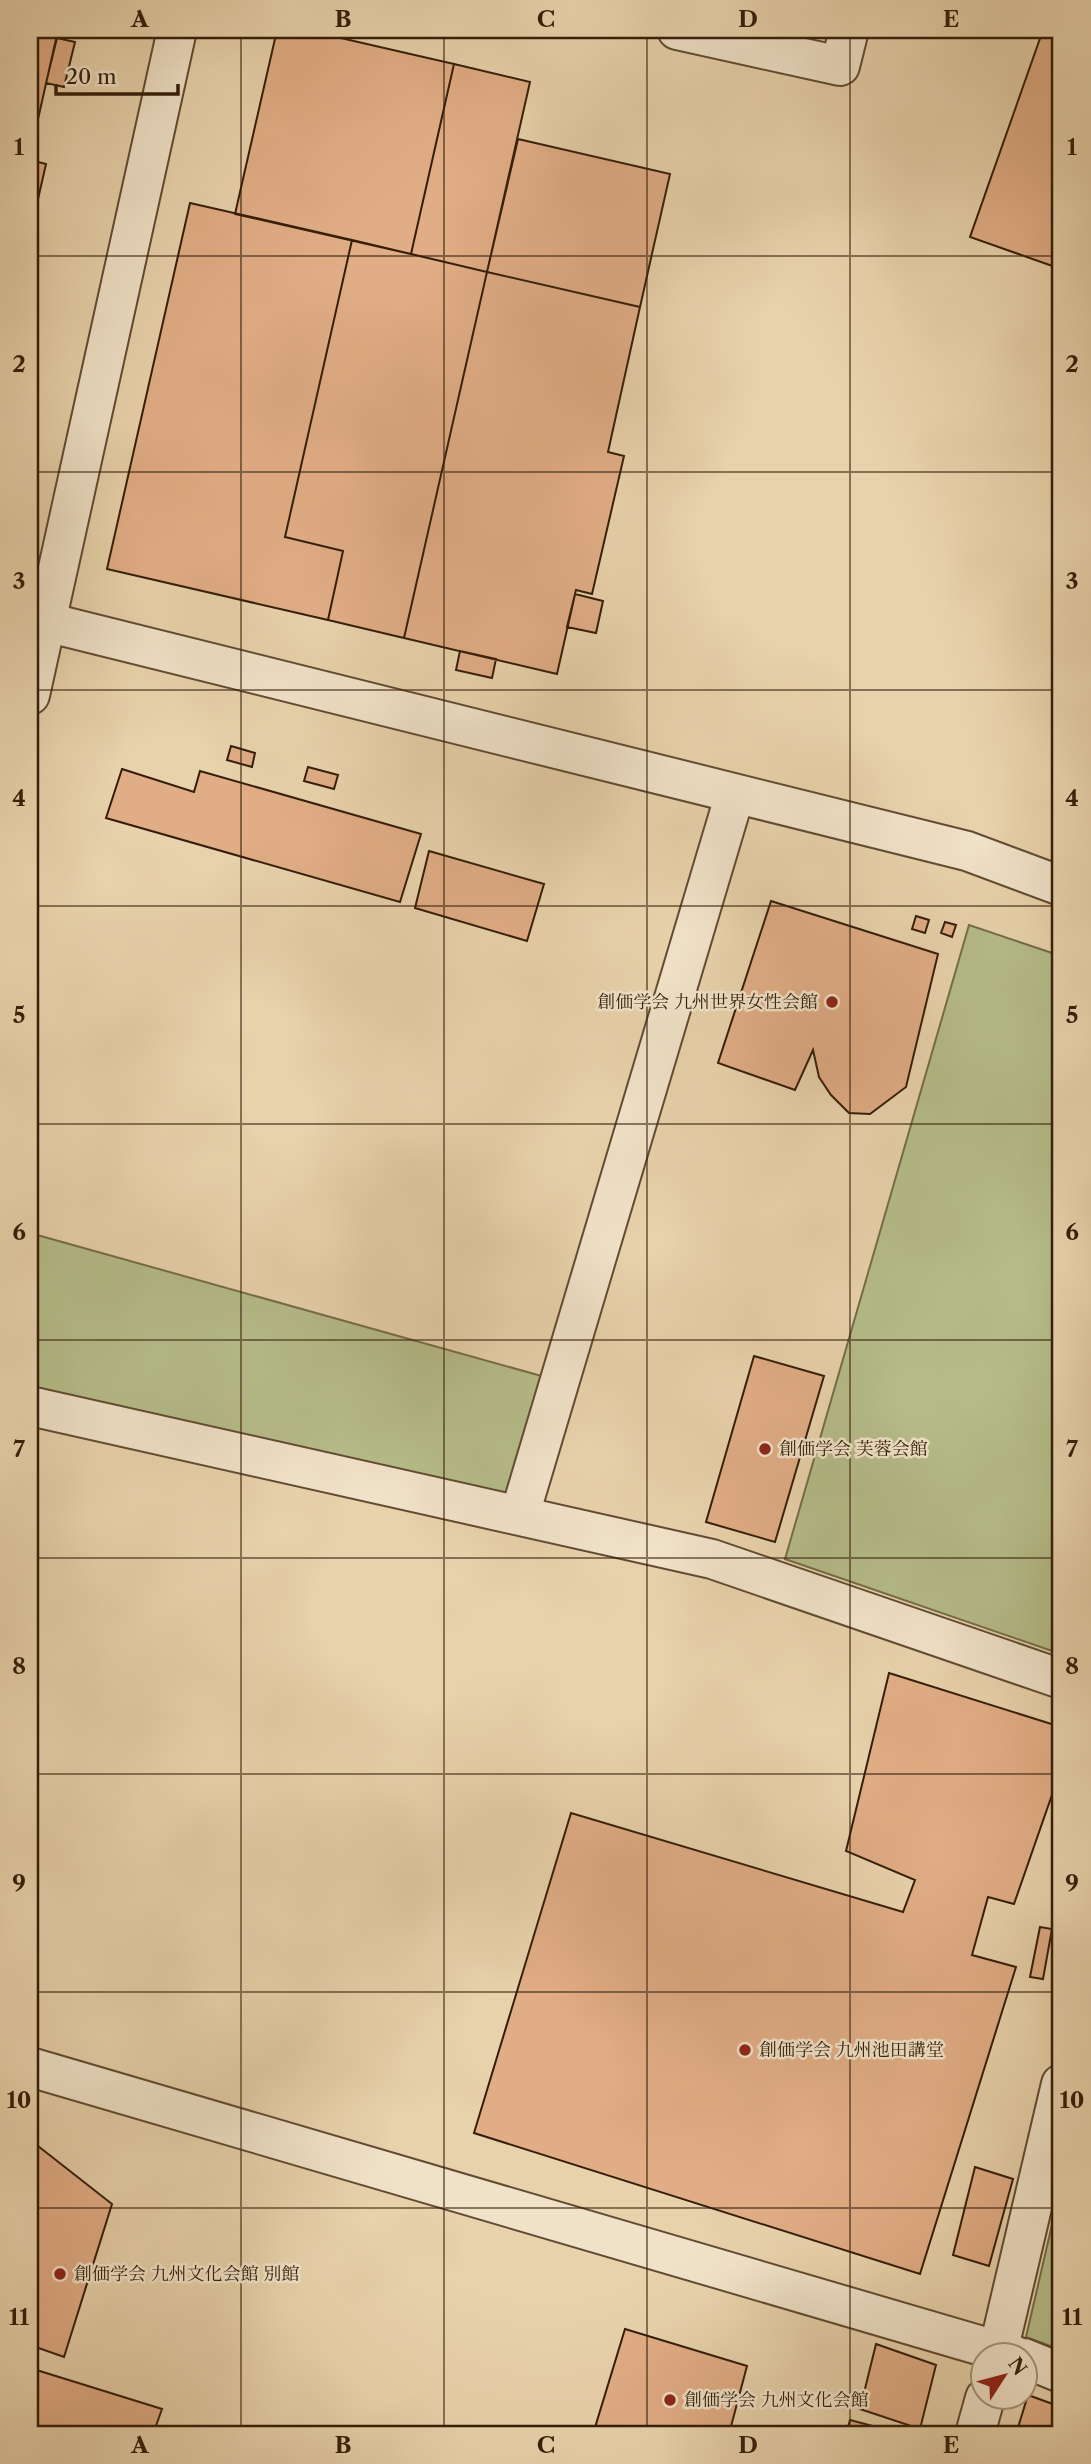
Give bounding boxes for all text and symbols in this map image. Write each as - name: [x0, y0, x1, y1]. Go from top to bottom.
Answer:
- text: A: [130, 5, 150, 33]
- text: B: [334, 5, 352, 33]
- text: C: [537, 5, 555, 33]
- text: D: [738, 5, 758, 33]
- text: E: [943, 5, 959, 33]
- scale bar: [56, 52, 178, 96]
- text: 20 m: [66, 64, 117, 89]
- text: 1: [14, 133, 25, 161]
- text: 1: [1067, 133, 1078, 161]
- text: 2: [12, 350, 26, 378]
- text: 2: [1065, 350, 1079, 378]
- text: 3: [13, 567, 26, 595]
- text: 3: [1066, 567, 1079, 595]
- text: 4: [12, 784, 26, 812]
- text: 4: [1065, 784, 1079, 812]
- place label: 創価学会 九州世界女性会館: [597, 991, 818, 1013]
- marker: 創価学会 九州世界女性会館: [824, 994, 840, 1010]
- text: 5: [13, 1001, 25, 1029]
- text: 5: [1066, 1001, 1078, 1029]
- text: 6: [12, 1218, 26, 1246]
- text: 6: [1065, 1218, 1079, 1246]
- text: 7: [13, 1435, 25, 1463]
- text: 7: [1066, 1435, 1078, 1463]
- place label: 創価学会 芙蓉会館: [779, 1438, 928, 1460]
- marker: 創価学会 芙蓉会館: [757, 1441, 773, 1457]
- text: 8: [12, 1652, 26, 1680]
- text: 8: [1065, 1652, 1079, 1680]
- text: 9: [12, 1869, 26, 1897]
- text: 9: [1065, 1869, 1079, 1897]
- place label: 創価学会 九州池田講堂: [759, 2039, 944, 2061]
- marker: 創価学会 九州池田講堂: [737, 2042, 753, 2058]
- text: 10: [7, 2086, 31, 2114]
- text: 10: [1060, 2086, 1084, 2114]
- place label: 創価学会 九州文化会館 別館: [74, 2263, 300, 2285]
- marker: 創価学会 九州文化会館 別館: [52, 2266, 68, 2282]
- text: 11: [9, 2303, 30, 2331]
- text: 11: [1062, 2303, 1083, 2331]
- north arrow: [968, 2342, 1038, 2412]
- text: N: [1003, 2353, 1032, 2380]
- place label: 創価学会 九州文化会館: [684, 2389, 869, 2411]
- marker: 創価学会 九州文化会館: [662, 2392, 678, 2408]
- text: A: [130, 2431, 150, 2459]
- text: B: [334, 2431, 352, 2459]
- text: C: [537, 2431, 555, 2459]
- text: D: [738, 2431, 758, 2459]
- text: E: [943, 2431, 959, 2459]

